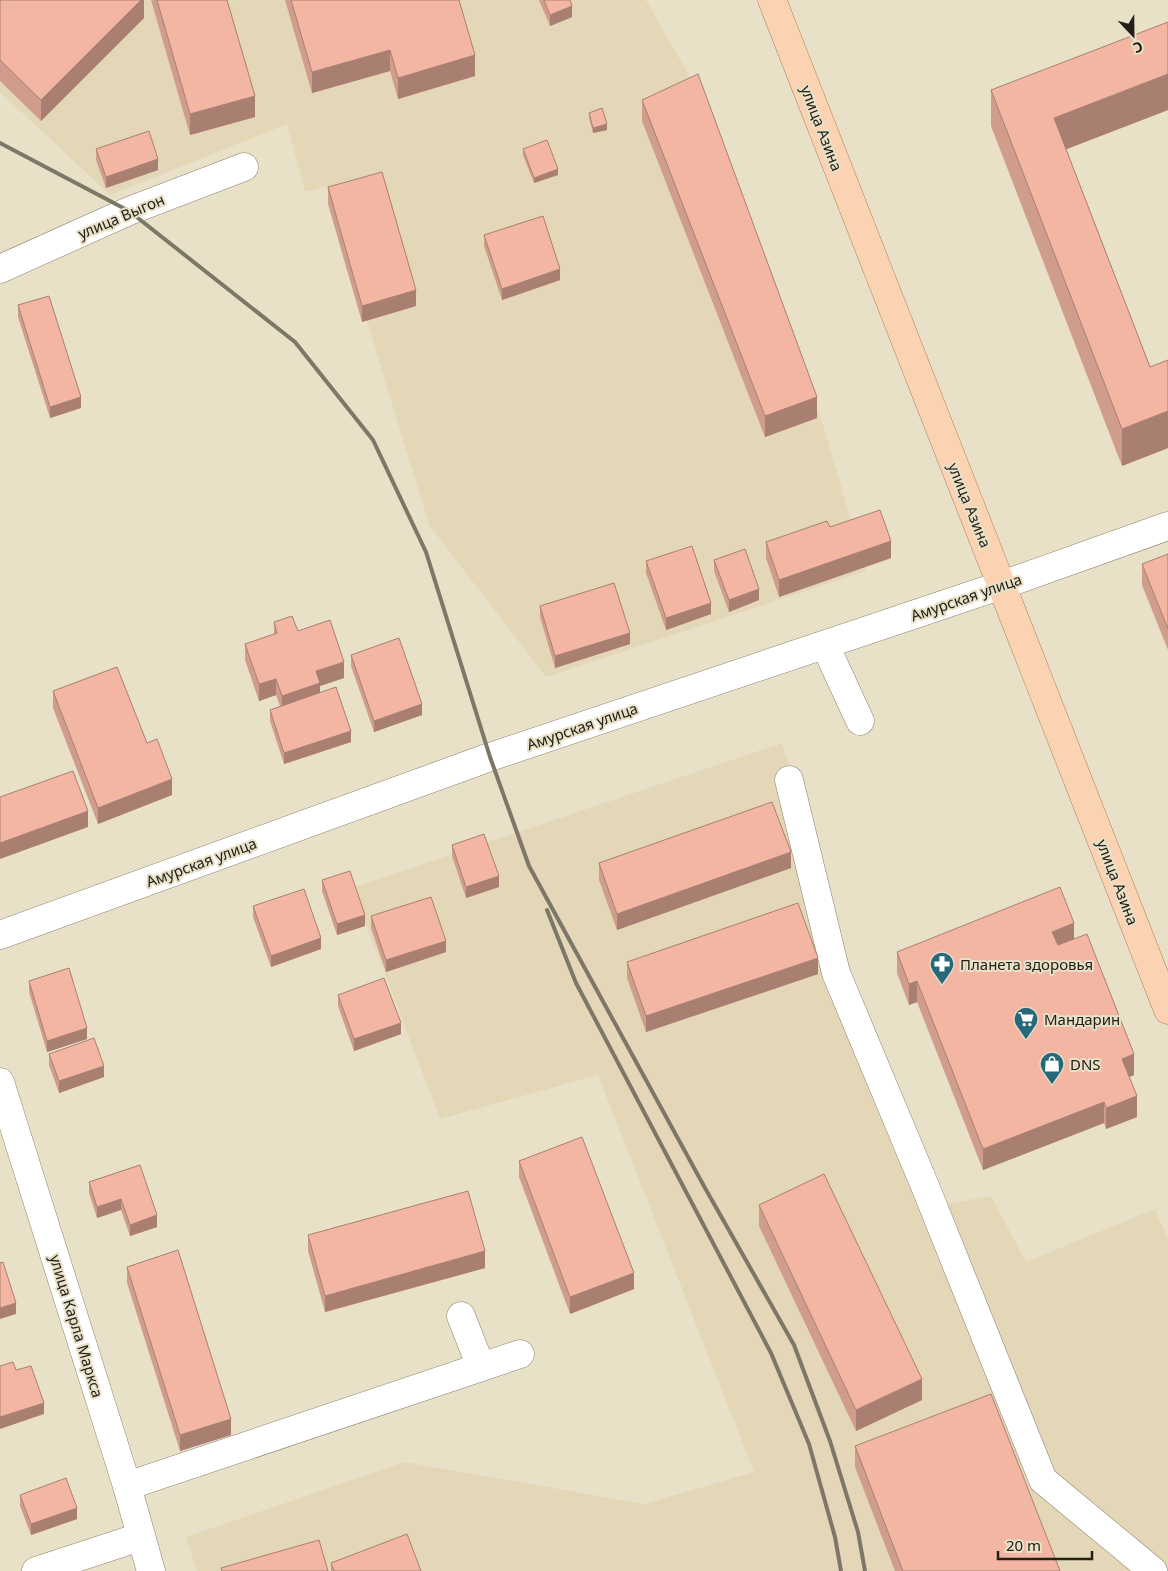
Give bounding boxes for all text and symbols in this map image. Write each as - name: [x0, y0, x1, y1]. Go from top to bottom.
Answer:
- north arrow: [1108, 10, 1158, 60]
- text: С: [1130, 37, 1146, 58]
- street label: улица Азина: [797, 82, 847, 174]
- street label: улица Выгон: [75, 189, 167, 243]
- street label: улица Азина: [944, 459, 996, 551]
- street label: Амурская улица: [908, 569, 1024, 625]
- street label: Амурская улица: [524, 698, 640, 754]
- street label: Амурская улица: [143, 833, 259, 891]
- street label: улица Азина: [1093, 836, 1143, 928]
- pharmacy icon: Планета здоровья: [929, 951, 955, 985]
- place label: Планета здоровья: [960, 954, 1093, 974]
- supermarket icon: Мандарин: [1013, 1006, 1039, 1040]
- place label: Мандарин: [1044, 1009, 1120, 1029]
- shop icon: DNS: [1039, 1051, 1065, 1085]
- place label: DNS: [1070, 1054, 1101, 1074]
- street label: улица Карла Маркса: [46, 1252, 108, 1400]
- scale bar: [998, 1528, 1092, 1560]
- text: 20 m: [1006, 1535, 1041, 1555]

